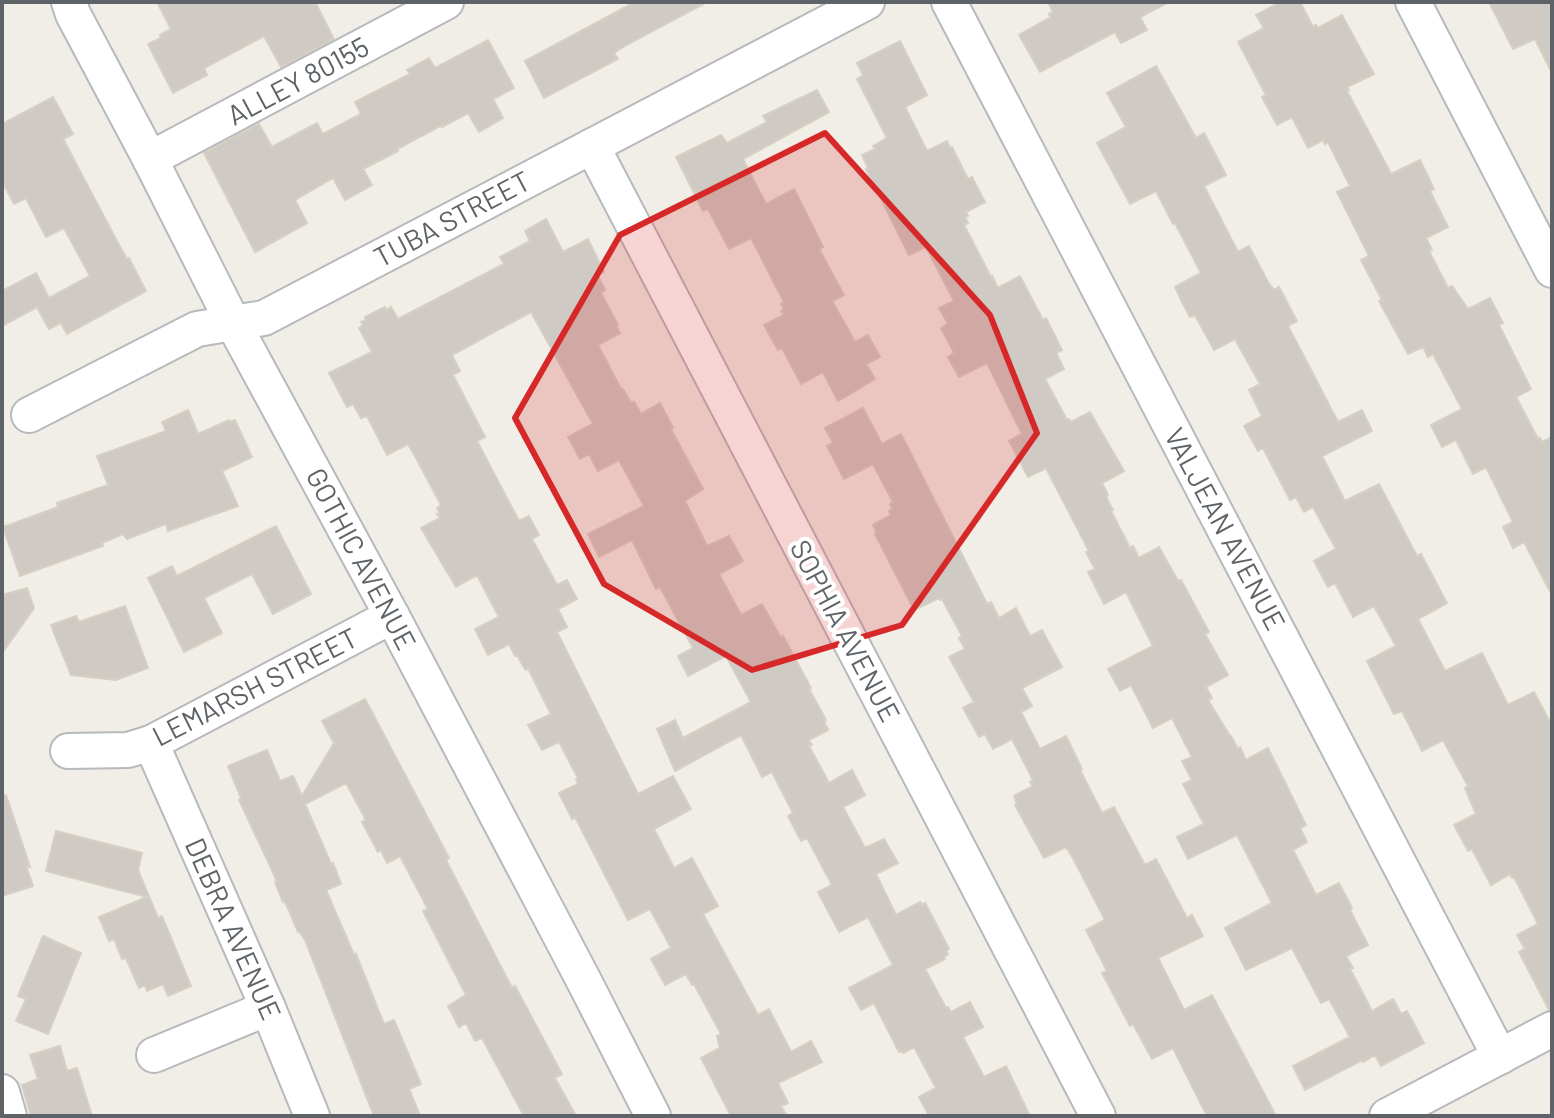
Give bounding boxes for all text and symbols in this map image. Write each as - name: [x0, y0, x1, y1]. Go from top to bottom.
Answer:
- street label: ALLEY 80155: [221, 29, 374, 132]
- street label: TUBA STREET: [368, 163, 536, 274]
- street label: VALJEAN AVENUE: [1158, 422, 1294, 635]
- street label: GOTHIC AVENUE: [300, 462, 424, 655]
- street label: SOPHIA AVENUE: [784, 534, 908, 727]
- street label: LEMARSH STREET: [146, 620, 363, 753]
- street label: DEBRA AVENUE: [179, 832, 289, 1025]

